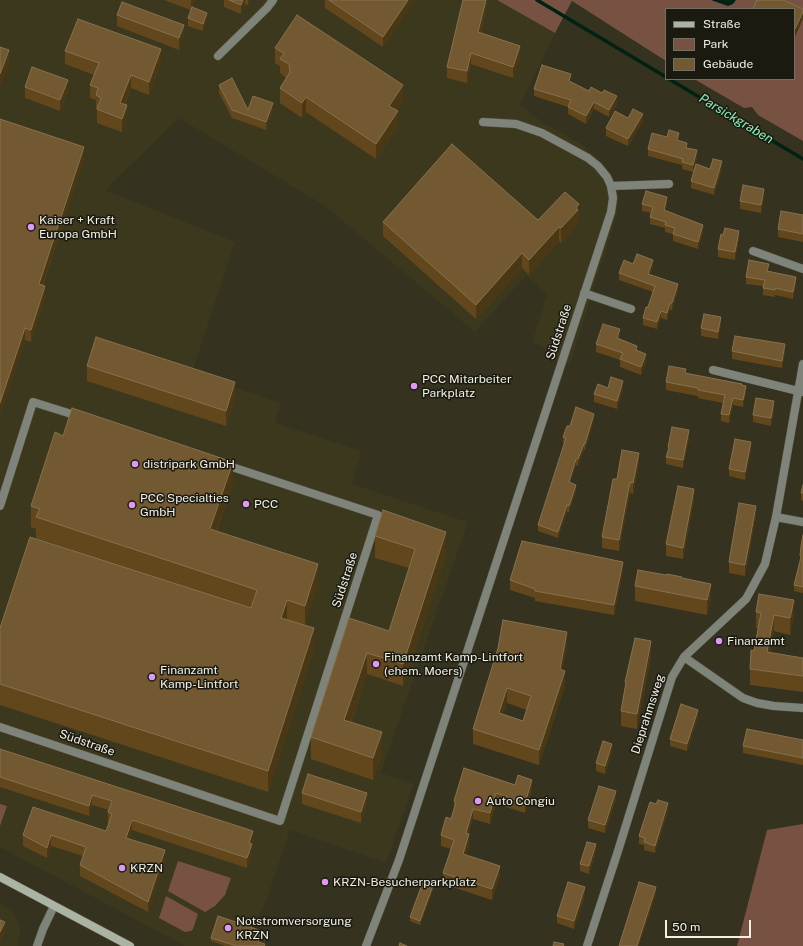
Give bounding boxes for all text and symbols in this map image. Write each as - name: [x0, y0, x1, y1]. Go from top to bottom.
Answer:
- legend: [665, 8, 795, 80]
- text: Straße: [703, 17, 740, 31]
- text: Park: [703, 37, 729, 51]
- text: Gebäude: [703, 57, 753, 71]
- water label: Parsickgraben: [696, 91, 776, 147]
- place label: Kaiser + Kraft Europa GmbH: [39, 213, 117, 241]
- marker: Kaiser + Kraft Europa GmbH: [26, 222, 36, 232]
- street label: Südstraße: [543, 302, 575, 362]
- place label: PCC Mitarbeiter Parkplatz: [422, 372, 512, 400]
- marker: PCC Mitarbeiter Parkplatz: [409, 381, 419, 391]
- place label: distripark GmbH: [143, 457, 235, 471]
- marker: distripark GmbH: [130, 459, 140, 469]
- place label: PCC Specialties GmbH: [140, 491, 229, 519]
- place label: PCC: [254, 497, 278, 511]
- marker: PCC: [241, 499, 251, 509]
- marker: PCC Specialties GmbH: [127, 500, 137, 510]
- street label: Südstraße: [329, 550, 361, 610]
- place label: Finanzamt: [727, 634, 785, 648]
- marker: Finanzamt: [714, 636, 724, 646]
- place label: Finanzamt Kamp-Lintfort (ehem. Moers): [384, 650, 523, 678]
- marker: Finanzamt Kamp-Lintfort (ehem. Moers): [371, 659, 381, 669]
- place label: Finanzamt Kamp-Lintfort: [160, 663, 238, 691]
- marker: Finanzamt Kamp-Lintfort: [147, 672, 157, 682]
- street label: Dieprahmsweg: [628, 672, 668, 756]
- street label: Südstraße: [57, 727, 117, 759]
- place label: Auto Congiu: [486, 794, 555, 808]
- marker: Auto Congiu: [473, 796, 483, 806]
- place label: KRZN: [130, 861, 163, 875]
- marker: KRZN: [117, 863, 127, 873]
- place label: KRZN-Besucherparkplatz: [333, 875, 476, 889]
- marker: KRZN-Besucherparkplatz: [320, 877, 330, 887]
- scale bar: [667, 912, 753, 938]
- place label: Notstromversorgung KRZN: [236, 914, 352, 942]
- text: 50 m: [672, 920, 700, 934]
- marker: Notstromversorgung KRZN: [223, 923, 233, 933]

